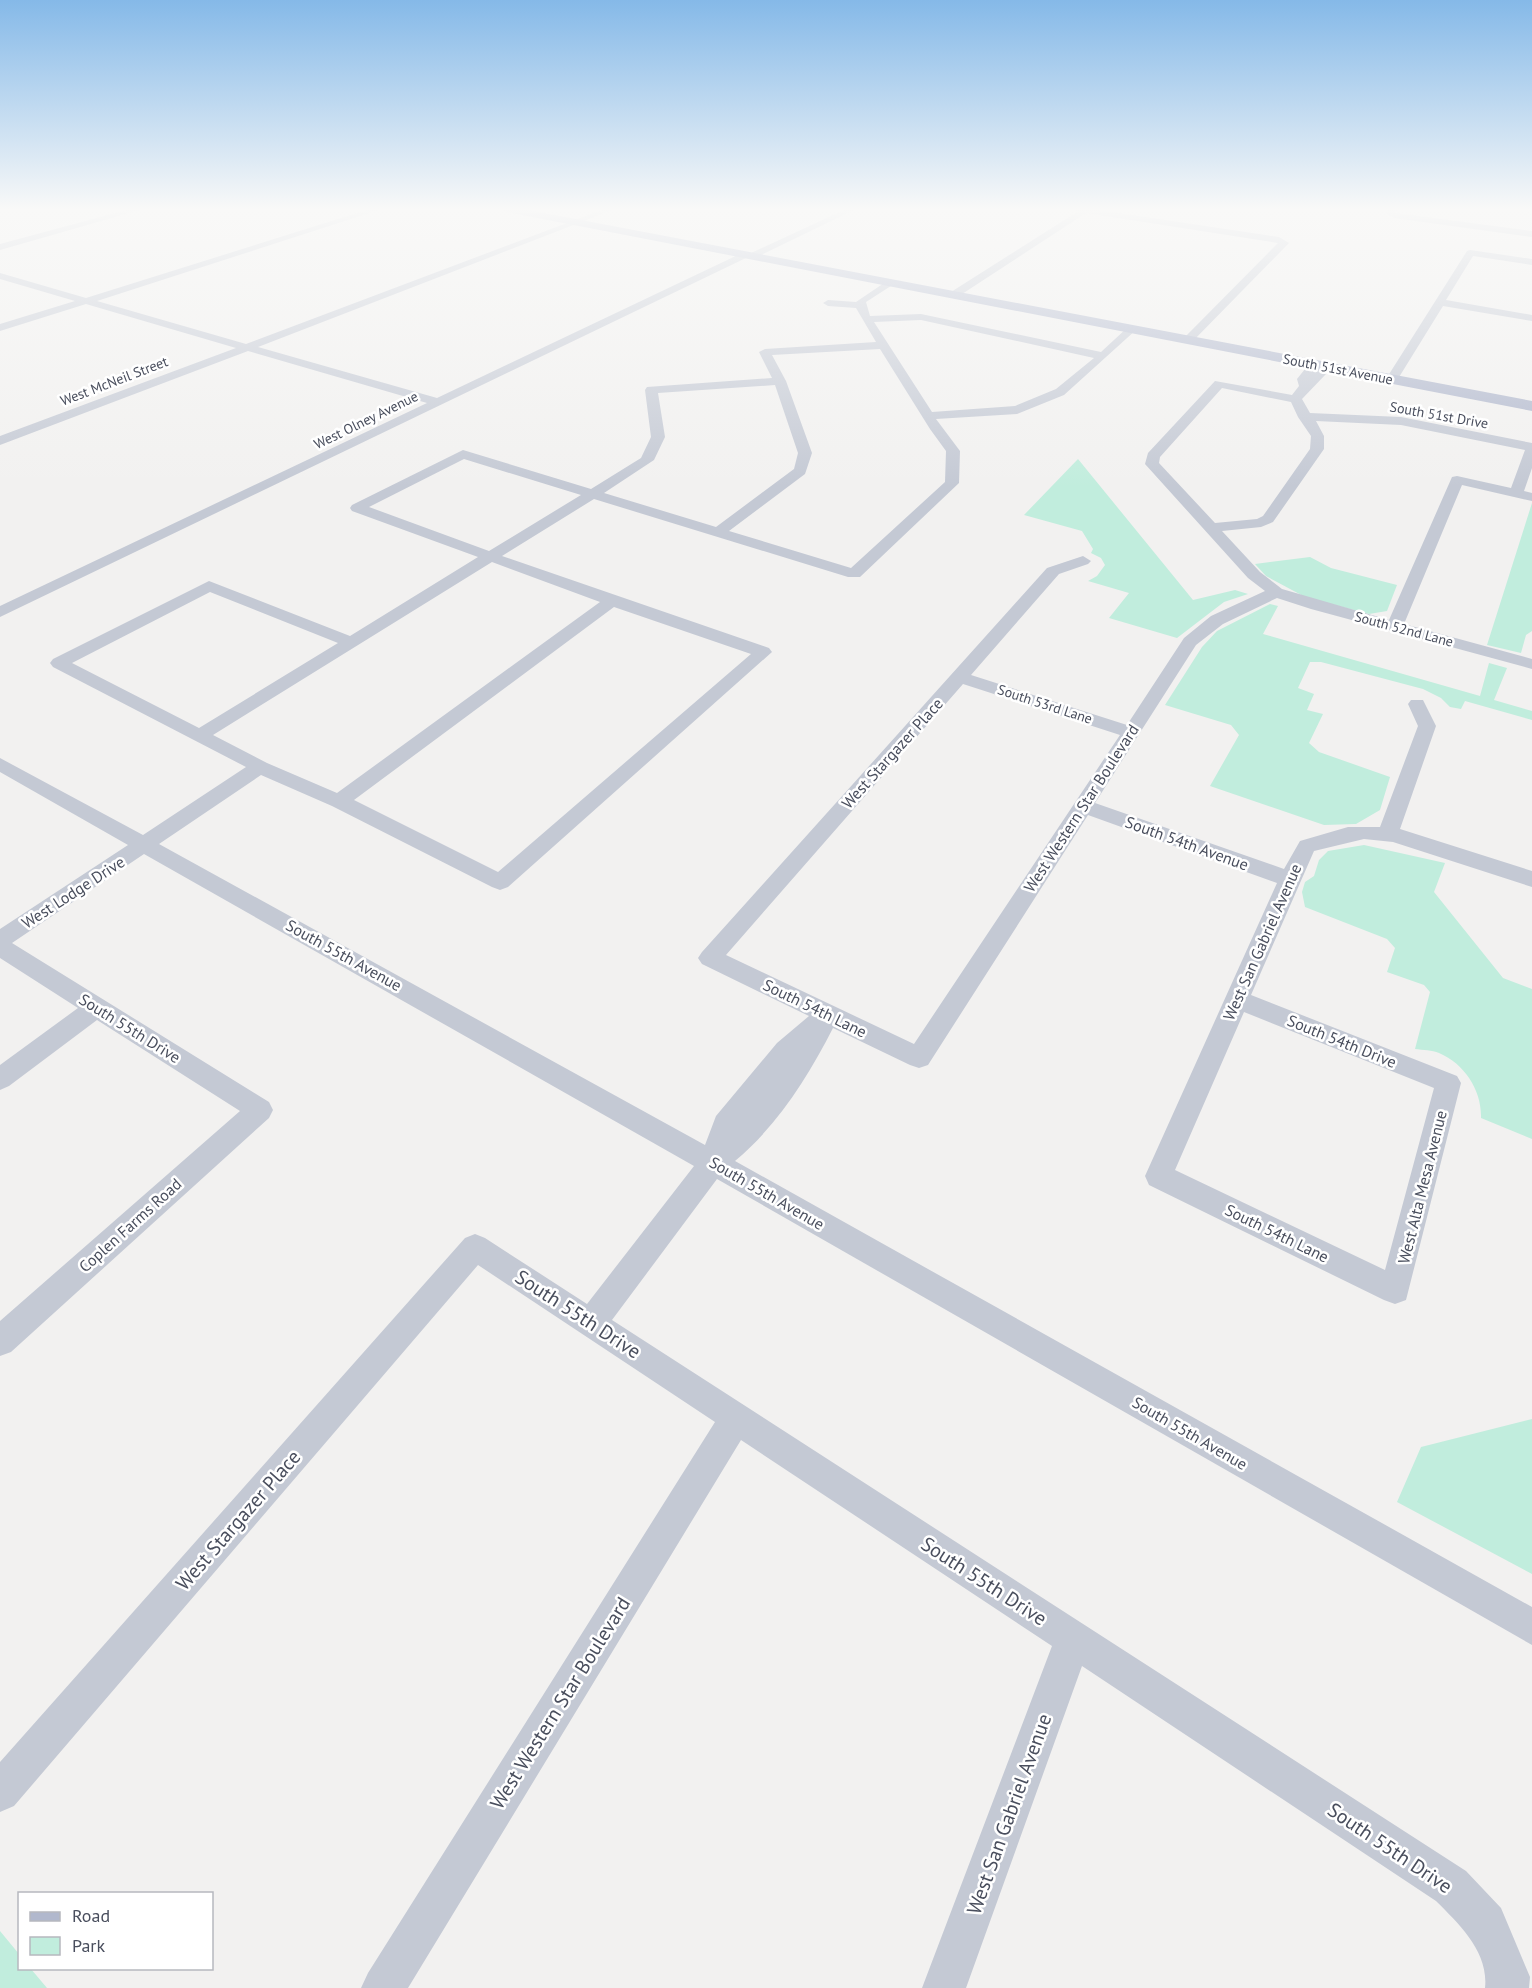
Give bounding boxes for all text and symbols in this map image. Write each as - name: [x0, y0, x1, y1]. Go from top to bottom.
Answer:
- street label: South 51st Avenue: [1282, 350, 1394, 388]
- street label: West McNeil Street: [58, 352, 171, 410]
- street label: West Olney Avenue: [311, 387, 421, 453]
- street label: South 51st Drive: [1388, 397, 1490, 433]
- street label: South 52nd Lane: [1353, 607, 1455, 651]
- street label: South 53rd Lane: [995, 680, 1095, 728]
- street label: West Stargazer Place: [837, 693, 947, 813]
- street label: West Western Star Boulevard: [1019, 720, 1143, 896]
- street label: South 54th Avenue: [1123, 811, 1251, 875]
- street label: West Lodge Drive: [18, 851, 128, 933]
- street label: West San Gabriel Avenue: [1218, 861, 1306, 1023]
- street label: South 55th Avenue: [283, 915, 405, 995]
- street label: South 54th Lane: [760, 974, 870, 1042]
- street label: South 55th Drive: [76, 989, 184, 1067]
- street label: South 54th Drive: [1285, 1010, 1399, 1072]
- street label: West Alta Mesa Avenue: [1393, 1108, 1451, 1266]
- street label: South 55th Avenue: [706, 1152, 828, 1234]
- street label: Coplen Farms Road: [75, 1174, 185, 1276]
- street label: South 54th Lane: [1222, 1199, 1332, 1267]
- street label: South 55th Drive: [510, 1264, 646, 1364]
- street label: South 55th Avenue: [1129, 1392, 1251, 1474]
- street label: West Stargazer Place: [170, 1444, 306, 1596]
- street label: South 55th Drive: [916, 1531, 1052, 1631]
- street label: West Western Star Boulevard: [484, 1592, 636, 1814]
- street label: West San Gabriel Avenue: [961, 1710, 1057, 1918]
- street label: South 55th Drive: [1323, 1797, 1457, 1899]
- legend: [18, 1892, 213, 1970]
- text: Road: [72, 1904, 110, 1927]
- text: Park: [72, 1934, 105, 1957]

